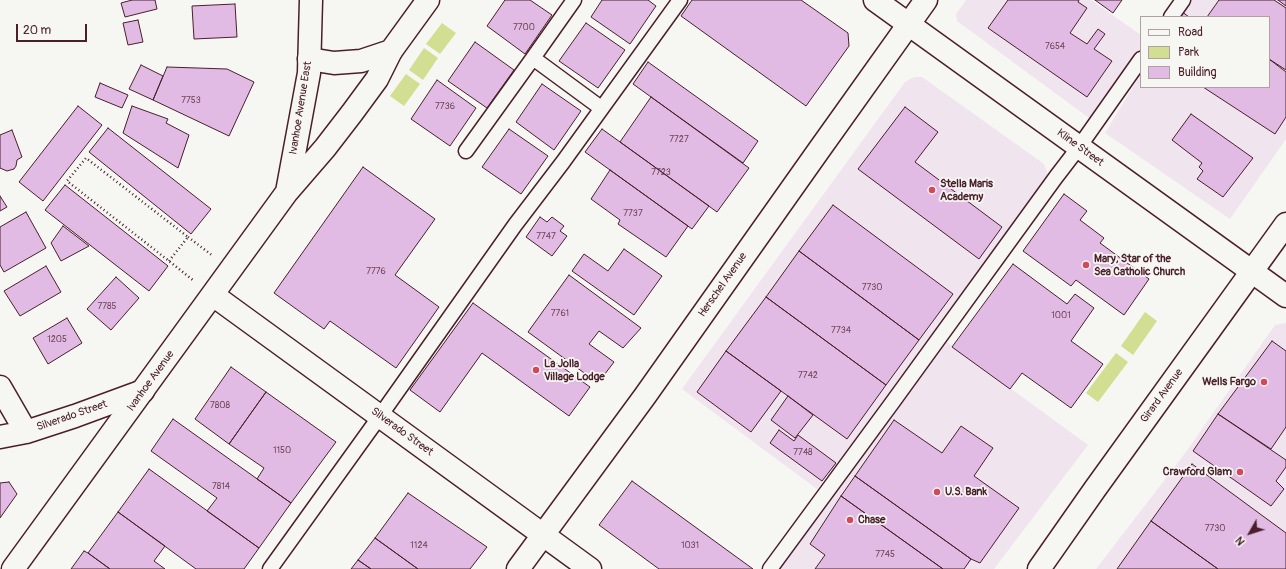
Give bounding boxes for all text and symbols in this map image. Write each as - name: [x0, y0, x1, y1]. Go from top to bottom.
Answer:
- scale bar: [18, 16, 89, 42]
- legend: [1140, 16, 1270, 88]
- text: 20 m: [23, 23, 51, 38]
- house number: 7700: [513, 23, 535, 33]
- text: Road: [1178, 25, 1203, 40]
- house number: 7654: [1045, 42, 1065, 52]
- text: Park: [1178, 45, 1199, 60]
- street label: Ivanhoe Avenue East: [287, 60, 315, 156]
- text: Building: [1178, 65, 1217, 80]
- house number: 7753: [181, 96, 201, 106]
- house number: 7736: [435, 102, 455, 112]
- street label: Kline Street: [1054, 127, 1106, 169]
- house number: 7727: [669, 135, 689, 145]
- house number: 7723: [651, 168, 671, 178]
- place label: Stella Maris Academy: [940, 177, 993, 203]
- marker: Stella Maris Academy: [927, 185, 937, 195]
- house number: 7737: [623, 209, 643, 219]
- house number: 7747: [536, 232, 556, 242]
- street label: Herschel Avenue: [696, 250, 750, 320]
- place label: Mary, Star of the Sea Catholic Church: [1094, 252, 1185, 278]
- marker: Mary, Star of the Sea Catholic Church: [1081, 260, 1091, 270]
- house number: 7776: [366, 267, 386, 277]
- house number: 7730: [862, 283, 882, 293]
- house number: 7785: [98, 302, 116, 312]
- house number: 7761: [551, 309, 569, 319]
- house number: 1001: [1051, 311, 1071, 321]
- house number: 7734: [831, 326, 851, 336]
- house number: 1205: [47, 335, 67, 345]
- street label: Ivanhoe Avenue: [125, 348, 177, 414]
- place label: La Jolla Village Lodge: [544, 357, 605, 383]
- marker: La Jolla Village Lodge: [531, 365, 541, 375]
- street label: Girard Avenue: [1138, 366, 1186, 426]
- house number: 7742: [798, 371, 818, 381]
- place label: Wells Fargo: [1202, 375, 1256, 389]
- marker: Wells Fargo: [1259, 377, 1269, 387]
- street label: Silverado Street: [35, 398, 109, 434]
- house number: 7808: [210, 401, 230, 411]
- street label: Silverado Street: [368, 405, 436, 459]
- house number: 1150: [273, 446, 291, 456]
- house number: 7748: [793, 448, 813, 458]
- place label: Crawford Glam: [1163, 465, 1232, 479]
- marker: Crawford Glam: [1235, 467, 1245, 477]
- house number: 7814: [212, 482, 230, 492]
- place label: U.S. Bank: [945, 485, 987, 499]
- marker: U.S. Bank: [932, 487, 942, 497]
- place label: Chase: [858, 513, 885, 527]
- north arrow: [1230, 513, 1270, 553]
- marker: Chase: [845, 515, 855, 525]
- house number: 7730: [1205, 524, 1225, 534]
- text: N: [1233, 534, 1248, 548]
- house number: 1124: [410, 541, 428, 551]
- house number: 1031: [681, 541, 699, 551]
- house number: 7745: [875, 550, 895, 560]

